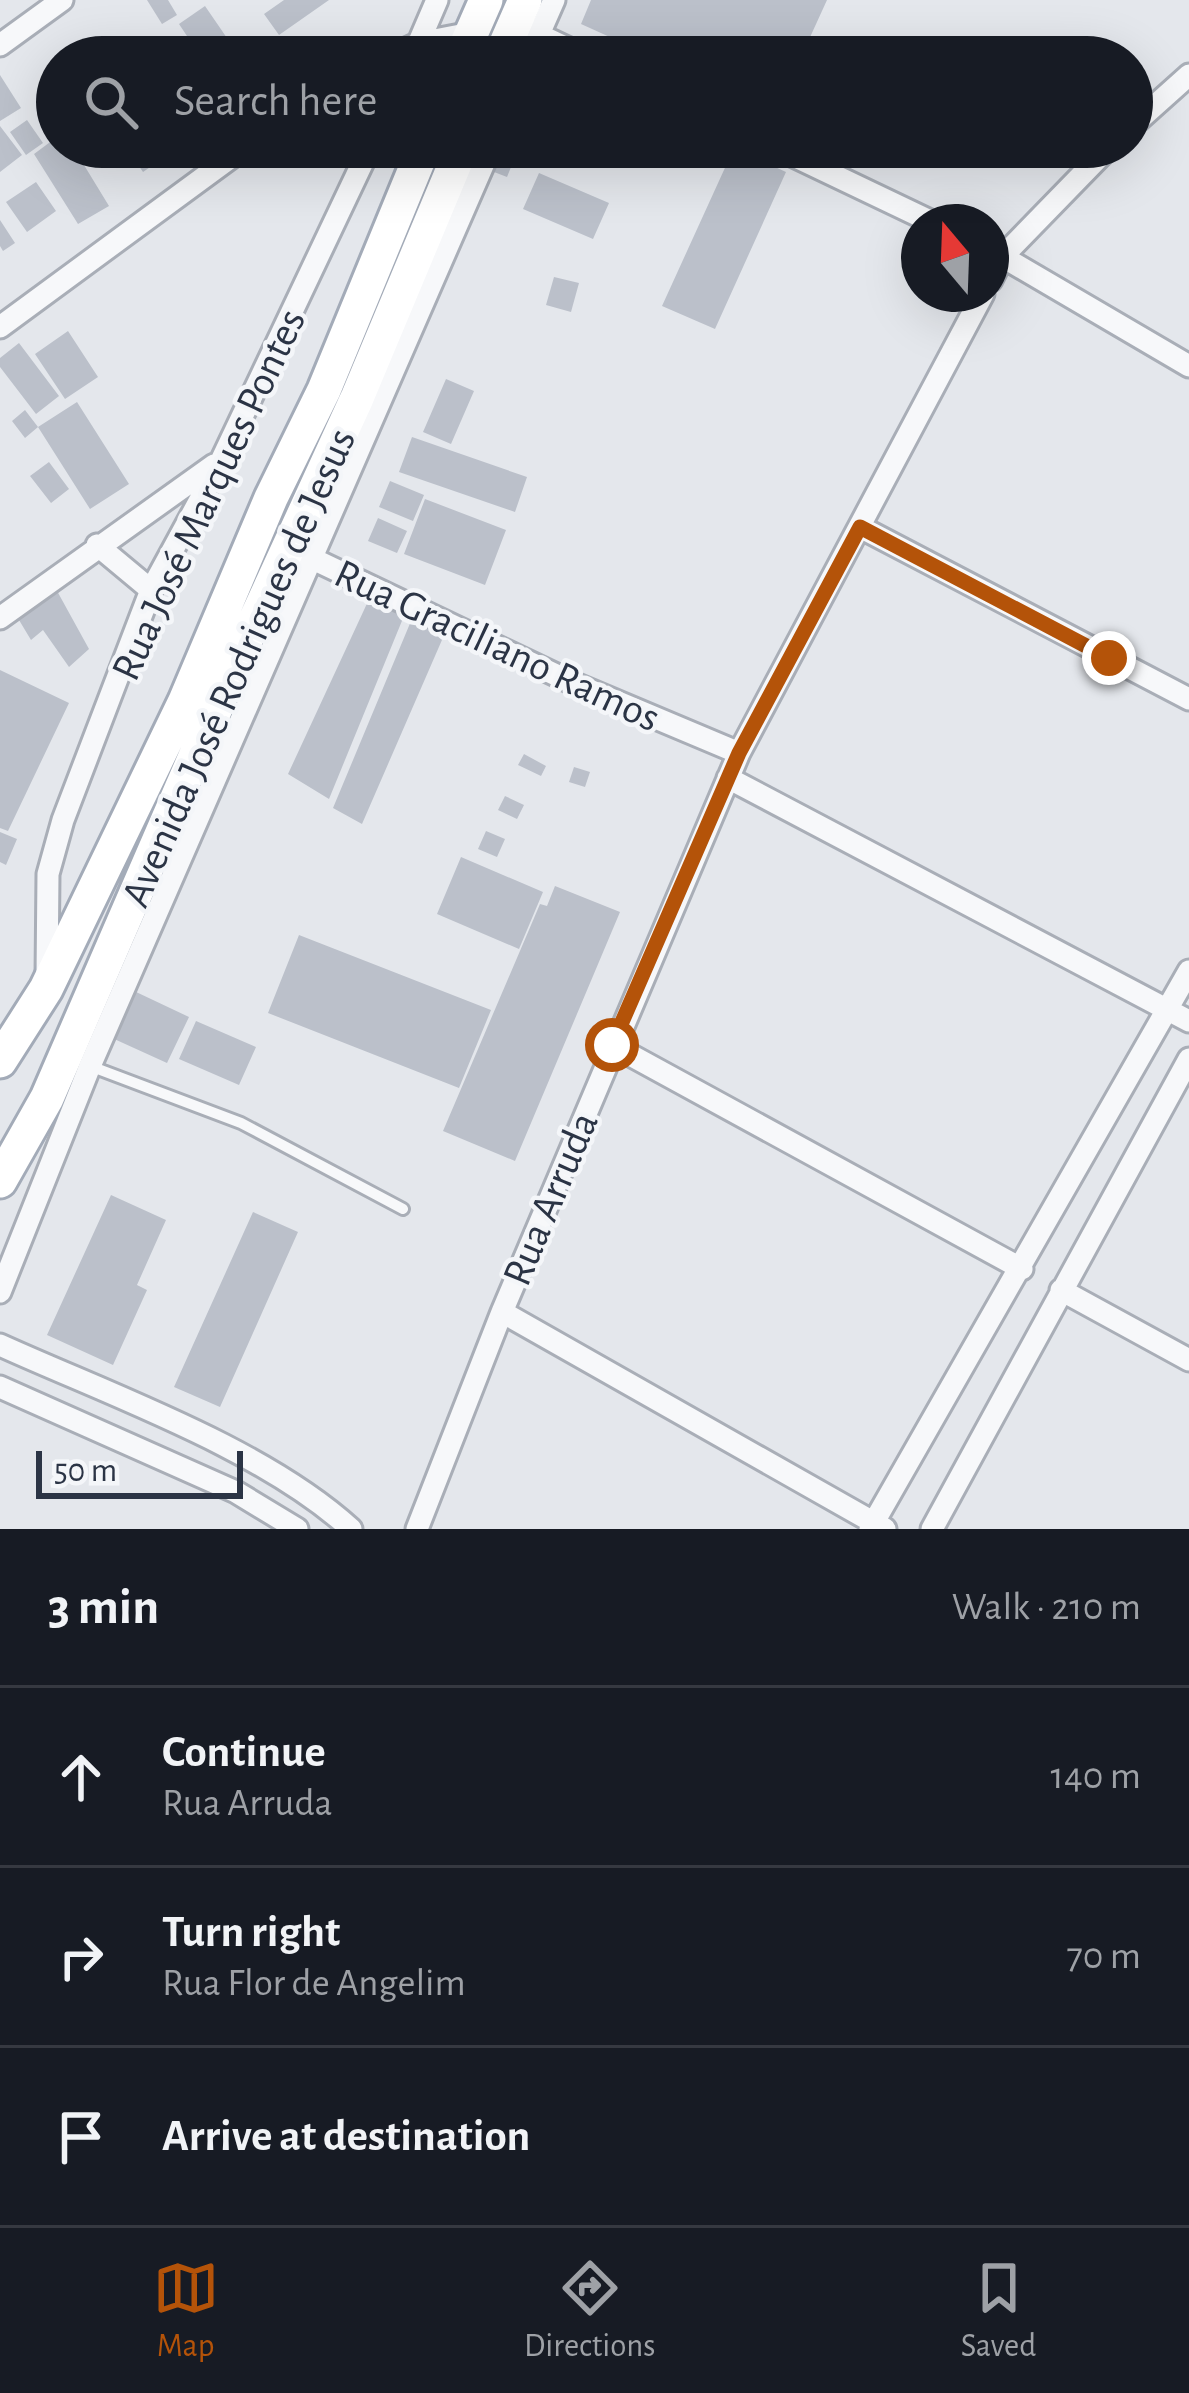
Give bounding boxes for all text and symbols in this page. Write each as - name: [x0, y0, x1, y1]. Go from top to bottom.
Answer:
- search box: [36, 36, 1153, 168]
- icon: search: [78, 69, 144, 135]
- text: Search here: [174, 79, 377, 124]
- north arrow: [901, 204, 1009, 312]
- street label: Rua José Marques Pontes: [104, 303, 313, 687]
- street label: Avenida José Rodrigues de Jesus: [114, 423, 363, 913]
- street label: Rua Graciliano Ramos: [328, 552, 666, 740]
- route end: [1082, 631, 1136, 685]
- route start: [585, 1018, 639, 1072]
- street label: Rua Arruda: [496, 1106, 606, 1292]
- scale bar: [36, 1445, 243, 1498]
- text: 50 m: [54, 1455, 117, 1488]
- text: 3 min: [48, 1582, 159, 1633]
- text: Walk · 210 m: [952, 1588, 1141, 1627]
- text: Continue: [162, 1730, 326, 1775]
- icon: ahead: [48, 1744, 114, 1810]
- text: 140 m: [1051, 1757, 1141, 1796]
- text: Rua Arruda: [162, 1784, 333, 1823]
- text: Turn right: [162, 1910, 340, 1955]
- icon: right: [48, 1924, 114, 1990]
- text: 70 m: [1067, 1937, 1141, 1976]
- text: Rua Flor de Angelim: [162, 1964, 466, 2003]
- icon: arrive: [48, 2104, 114, 2170]
- text: Arrive at destination: [162, 2114, 530, 2159]
- tab: Map: [153, 2255, 219, 2367]
- tab: Directions: [524, 2255, 655, 2367]
- tab: Saved: [961, 2255, 1036, 2367]

